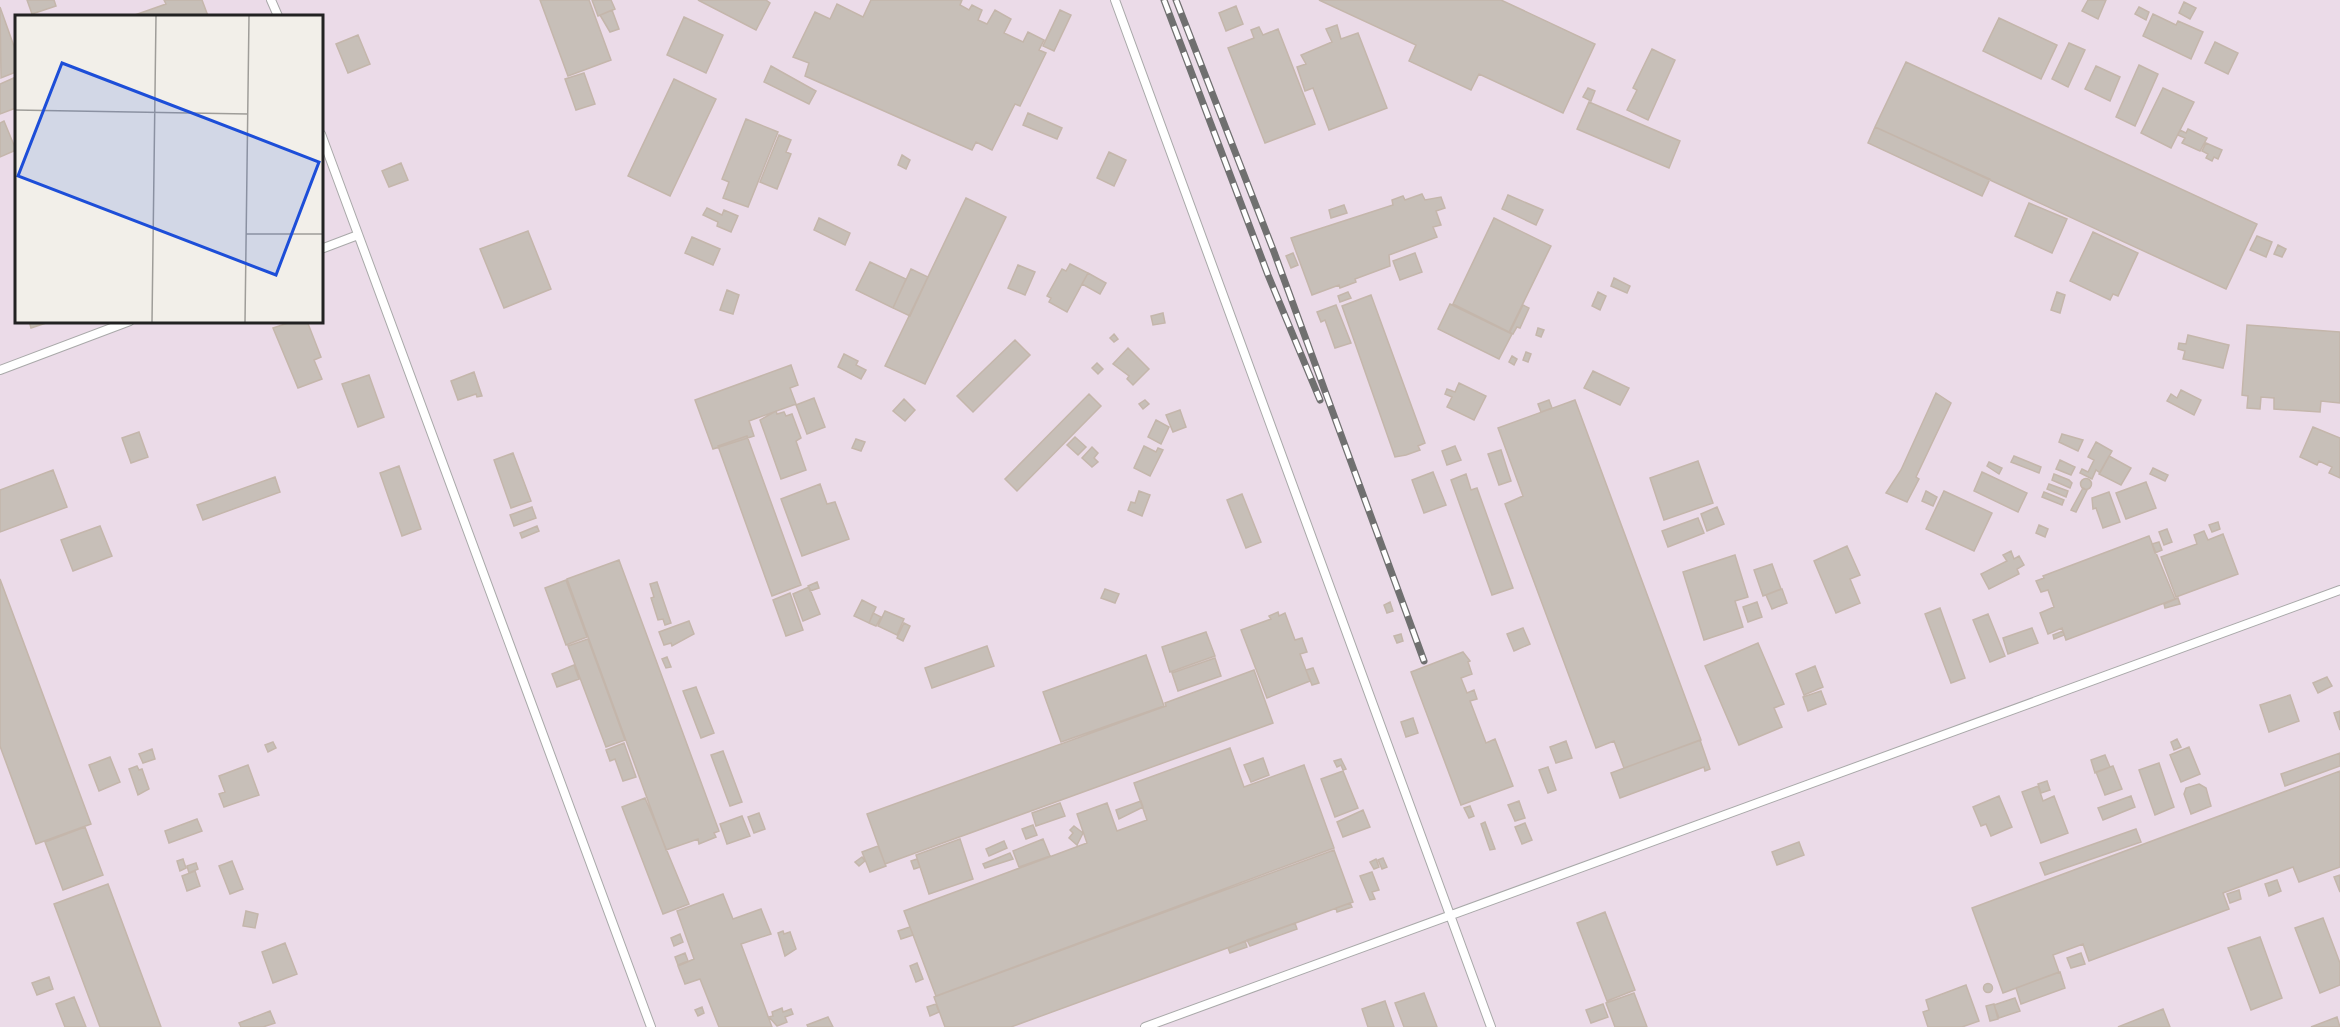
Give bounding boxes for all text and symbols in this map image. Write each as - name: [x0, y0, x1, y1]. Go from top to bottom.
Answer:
- inset map: [15, 15, 322, 322]

